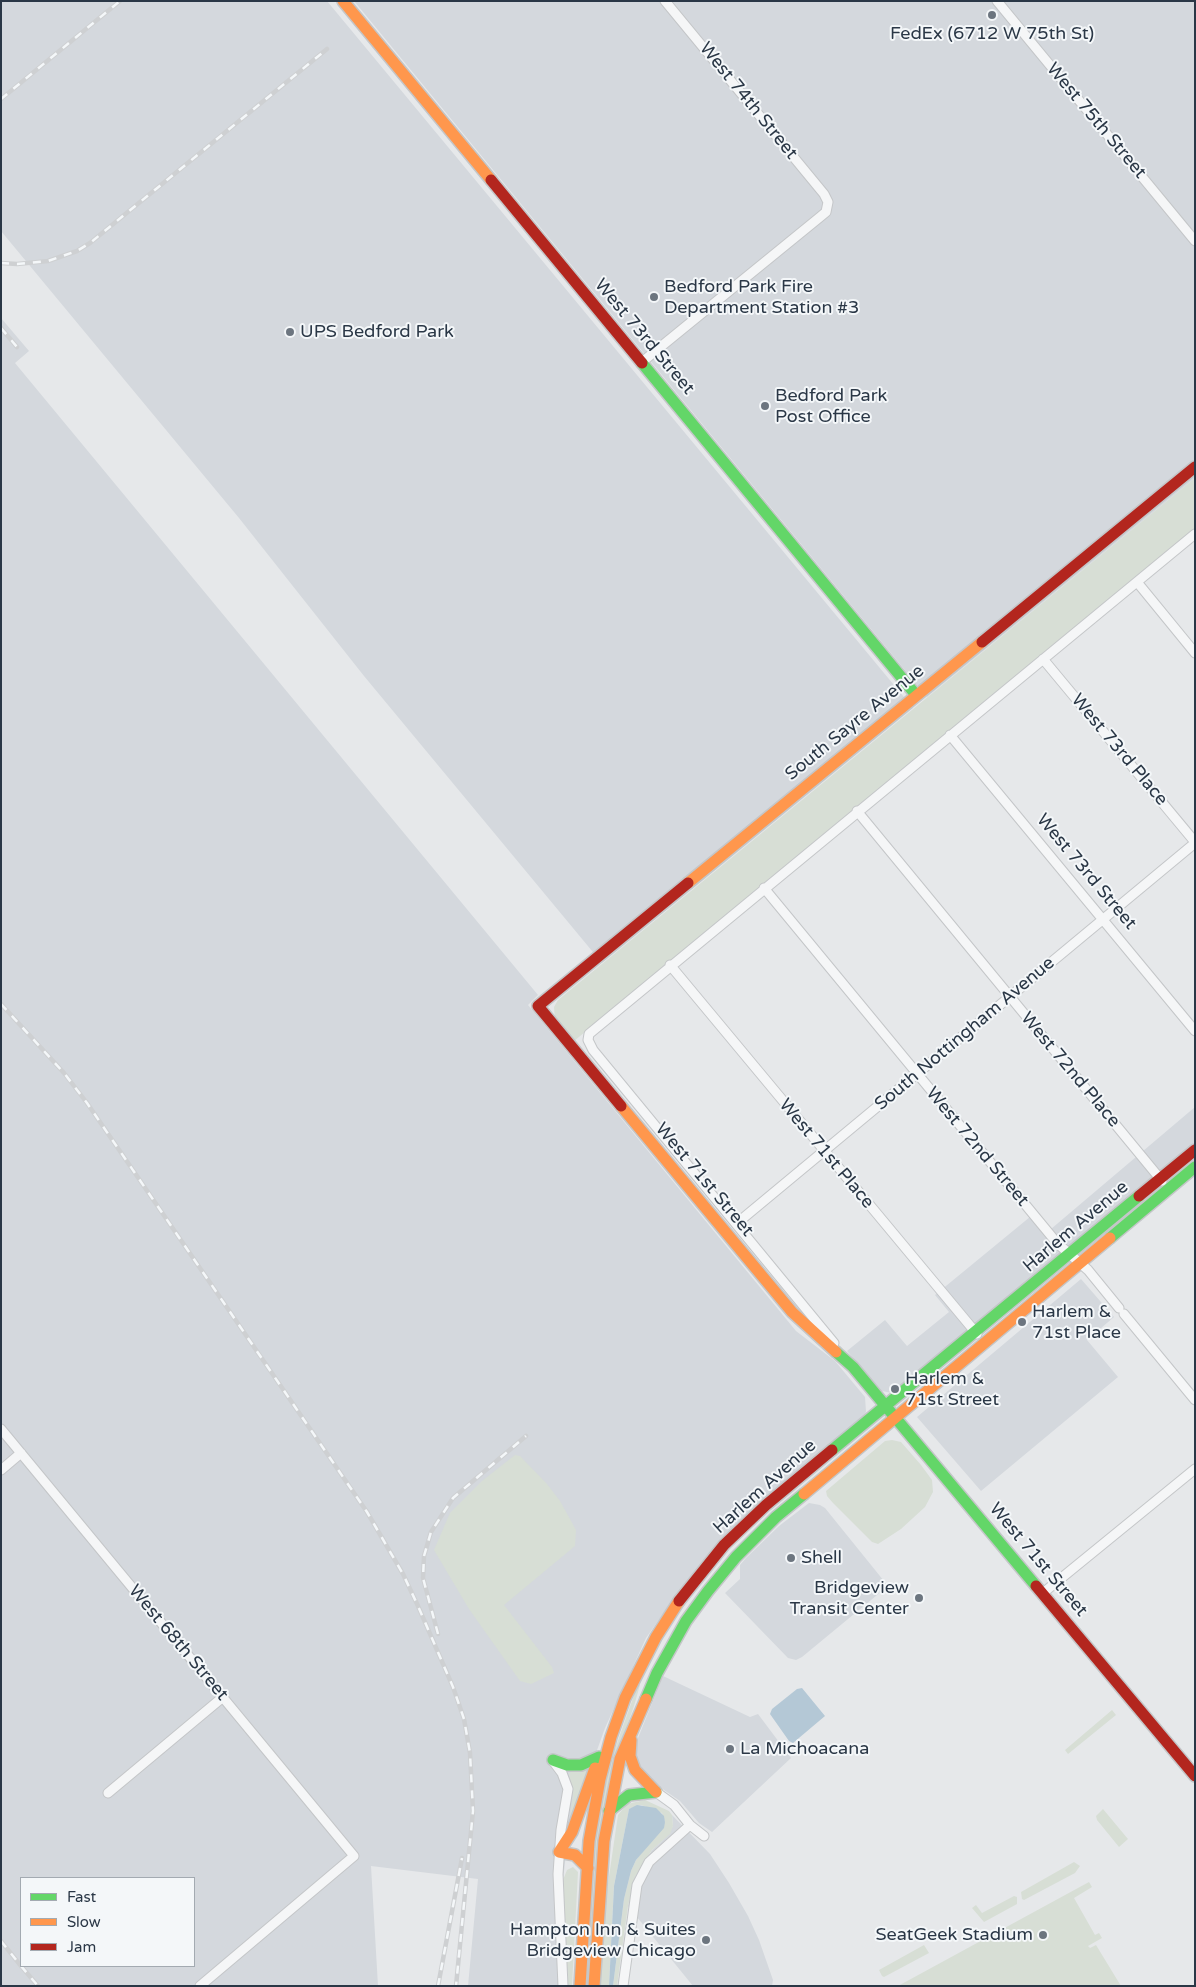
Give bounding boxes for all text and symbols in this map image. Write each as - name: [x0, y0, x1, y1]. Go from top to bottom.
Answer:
- marker: FedEx (6712 W 75th St): [986, 9, 998, 21]
- place label: FedEx (6712 W 75th St): [890, 23, 1094, 45]
- street label: West 74th Street: [694, 38, 802, 164]
- street label: West 75th Street: [1041, 59, 1151, 183]
- street label: West 73rd Street: [589, 275, 699, 399]
- place label: Bedford Park Fire Department Station #3: [664, 276, 859, 318]
- marker: Bedford Park Fire Department Station #3: [648, 291, 660, 303]
- place label: UPS Bedford Park: [300, 321, 454, 343]
- marker: UPS Bedford Park: [284, 326, 296, 338]
- place label: Bedford Park Post Office: [775, 385, 887, 428]
- marker: Bedford Park Post Office: [759, 400, 771, 412]
- street label: South Sayre Avenue: [781, 660, 929, 786]
- street label: West 73rd Place: [1066, 690, 1172, 810]
- street label: West 73rd Street: [1031, 810, 1141, 934]
- street label: South Nottingham Avenue: [871, 952, 1059, 1116]
- street label: West 72nd Place: [1016, 1008, 1124, 1132]
- street label: West 72nd Street: [921, 1083, 1033, 1211]
- street label: West 71st Place: [774, 1095, 878, 1213]
- street label: West 71st Street: [650, 1119, 758, 1241]
- street label: Harlem Avenue: [1019, 1177, 1133, 1277]
- place label: Harlem & 71st Place: [1032, 1301, 1121, 1344]
- marker: Harlem & 71st Place: [1016, 1316, 1028, 1328]
- place label: Harlem & 71st Street: [905, 1368, 999, 1410]
- marker: Harlem & 71st Street: [889, 1383, 901, 1395]
- street label: Harlem Avenue: [709, 1435, 821, 1539]
- street label: West 71st Street: [984, 1499, 1092, 1621]
- place label: Shell: [801, 1547, 842, 1569]
- marker: Shell: [785, 1552, 797, 1564]
- place label: Bridgeview Transit Center: [789, 1577, 909, 1620]
- street label: West 68th Street: [123, 1581, 233, 1705]
- marker: Bridgeview Transit Center: [913, 1592, 925, 1604]
- place label: La Michoacana: [740, 1738, 869, 1760]
- marker: La Michoacana: [724, 1743, 736, 1755]
- legend: [20, 1877, 195, 1967]
- text: Fast: [67, 1888, 96, 1906]
- text: Slow: [67, 1913, 101, 1931]
- place label: Hampton Inn & Suites Bridgeview Chicago: [510, 1919, 696, 1962]
- place label: SeatGeek Stadium: [875, 1924, 1033, 1946]
- marker: SeatGeek Stadium: [1037, 1929, 1049, 1941]
- marker: Hampton Inn & Suites Bridgeview Chicago: [700, 1934, 712, 1946]
- text: Jam: [67, 1938, 96, 1956]

